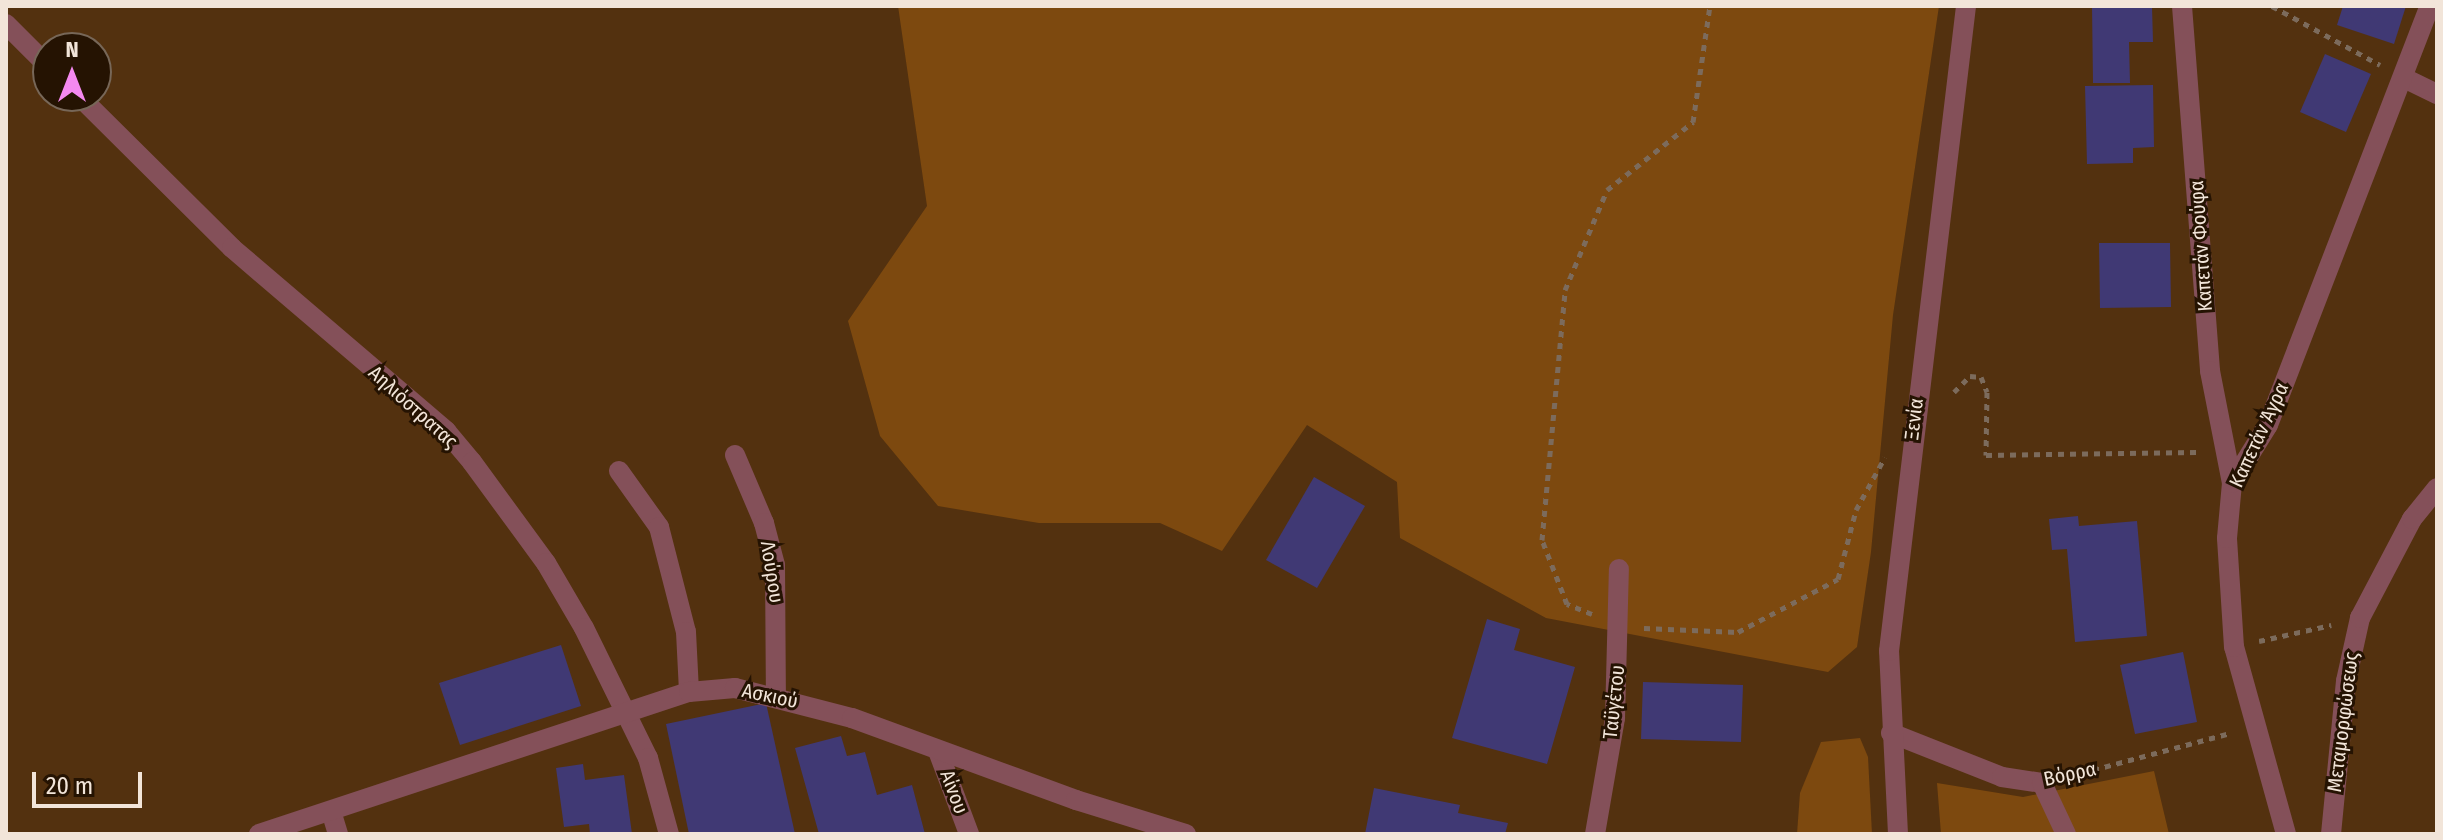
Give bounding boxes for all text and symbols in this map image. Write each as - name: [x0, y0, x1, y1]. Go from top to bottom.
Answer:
- north arrow: [32, 32, 112, 112]
- text: N: [65, 36, 79, 63]
- street label: Καπετάν Φούφα: [2184, 180, 2218, 312]
- street label: Αηλιόστρατας: [364, 361, 462, 453]
- street label: Καπετάν Άγρα: [2224, 379, 2294, 491]
- street label: Ξενία: [1900, 397, 1928, 441]
- street label: Λούρου: [755, 539, 789, 605]
- street label: Μεταμορφώσεως: [2322, 650, 2364, 794]
- street label: Ταϋγέτου: [1598, 664, 1630, 740]
- street label: Ασκιού: [740, 678, 800, 714]
- scale bar: [36, 756, 146, 806]
- street label: Βόρρα: [2041, 757, 2099, 791]
- street label: Αίνου: [935, 767, 973, 817]
- text: 20 m: [46, 772, 93, 800]

